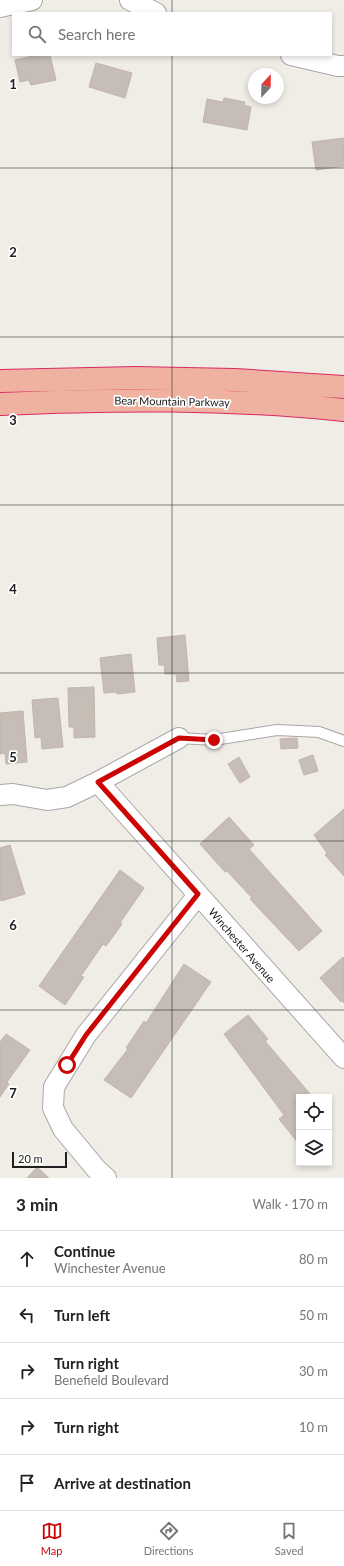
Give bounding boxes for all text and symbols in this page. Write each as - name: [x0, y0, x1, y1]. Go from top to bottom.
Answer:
- search box: [12, 12, 332, 56]
- icon: search: [26, 23, 48, 45]
- text: Search here: [58, 25, 135, 43]
- north arrow: [248, 68, 284, 104]
- text: 1: [9, 76, 17, 92]
- text: 2: [9, 244, 17, 260]
- street label: Bear Mountain Parkway: [114, 393, 230, 409]
- text: 3: [9, 412, 17, 428]
- text: 4: [9, 581, 17, 597]
- route end: [205, 731, 223, 749]
- text: 5: [9, 749, 17, 765]
- street label: Winchester Avenue: [206, 905, 278, 985]
- text: 6: [9, 917, 17, 933]
- route start: [58, 1056, 76, 1074]
- text: 7: [9, 1085, 17, 1101]
- map controls: [296, 1094, 332, 1166]
- button: locate: [296, 1094, 332, 1130]
- button: layers: [296, 1130, 332, 1166]
- scale bar: [12, 1150, 67, 1169]
- text: 20 m: [18, 1152, 43, 1165]
- text: 3 min: [16, 1194, 58, 1215]
- text: Walk · 170 m: [252, 1196, 328, 1212]
- text: Continue: [54, 1242, 115, 1260]
- icon: ahead: [16, 1248, 38, 1270]
- text: 80 m: [299, 1251, 328, 1267]
- text: Winchester Avenue: [54, 1260, 166, 1276]
- icon: left: [16, 1304, 38, 1326]
- text: Turn left: [54, 1306, 110, 1324]
- text: 50 m: [299, 1307, 328, 1323]
- text: Turn right: [54, 1354, 119, 1372]
- icon: right: [16, 1360, 38, 1382]
- text: 30 m: [299, 1363, 328, 1379]
- text: Benefield Boulevard: [54, 1372, 169, 1388]
- icon: right: [16, 1416, 38, 1438]
- text: Turn right: [54, 1418, 119, 1436]
- text: 10 m: [299, 1419, 328, 1435]
- icon: arrive: [16, 1472, 38, 1494]
- text: Arrive at destination: [54, 1474, 191, 1492]
- tab: Map: [41, 1520, 63, 1557]
- tab: Directions: [144, 1520, 193, 1557]
- tab: Saved: [275, 1520, 303, 1557]

